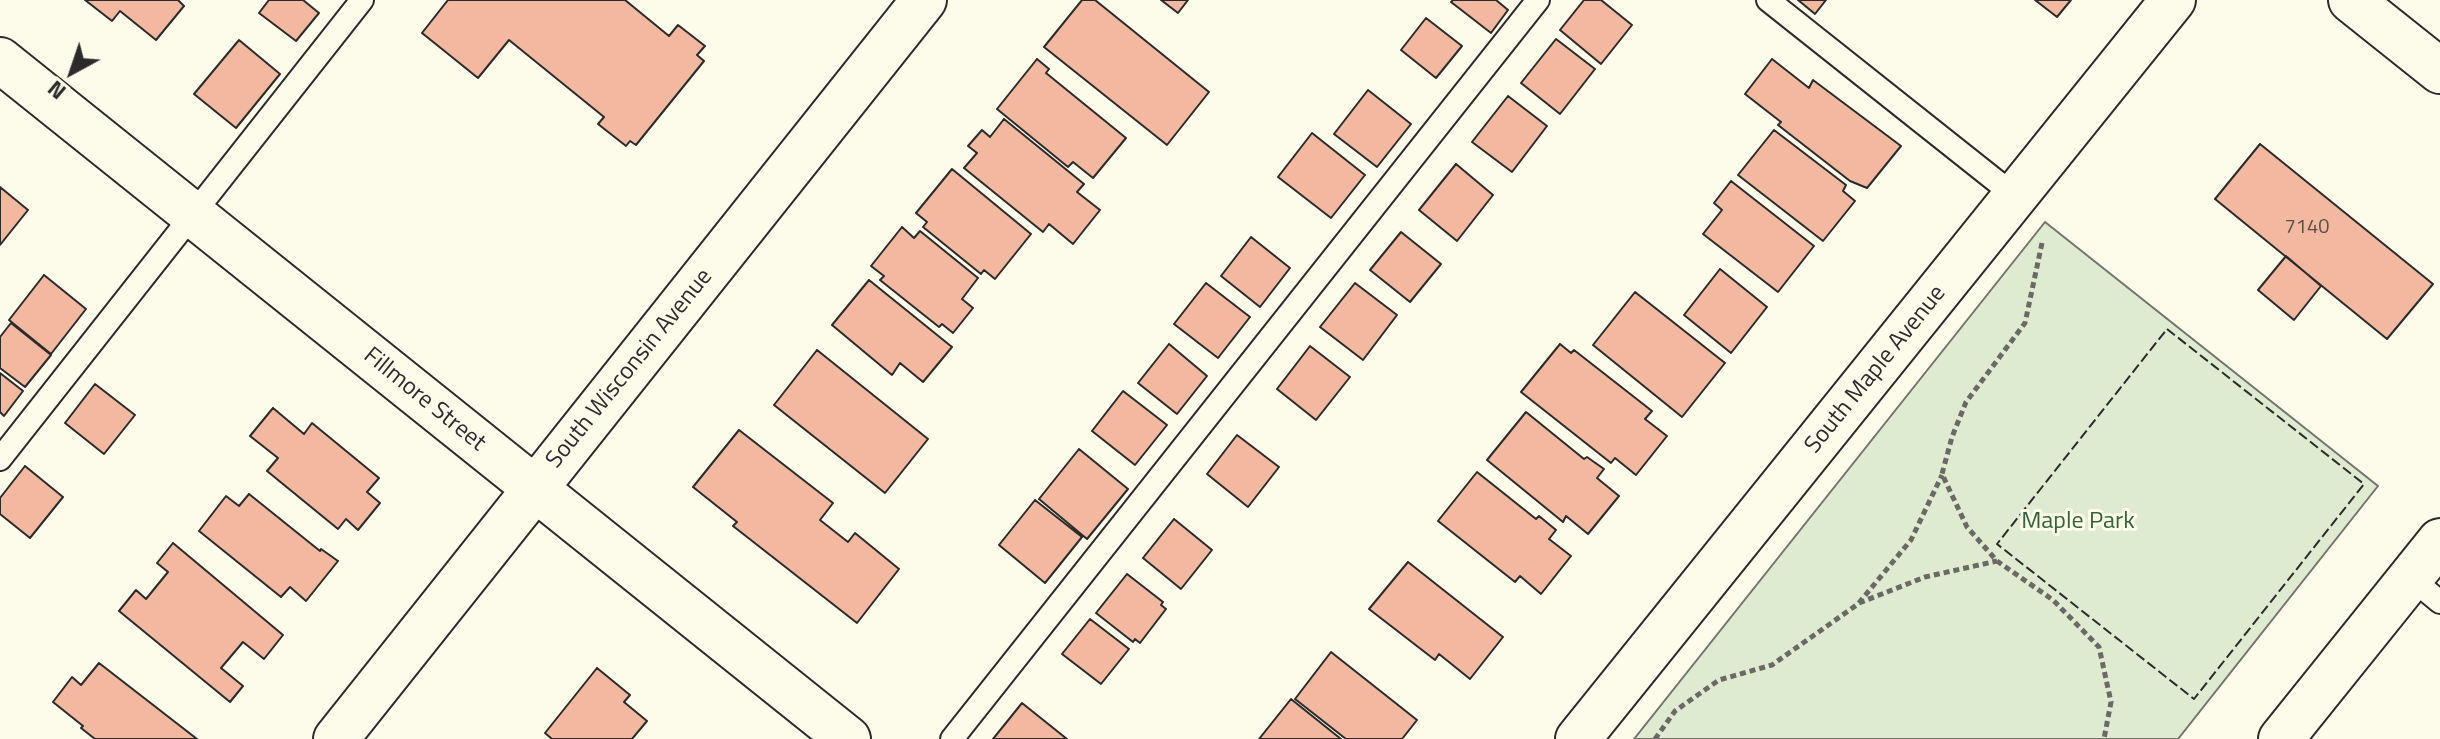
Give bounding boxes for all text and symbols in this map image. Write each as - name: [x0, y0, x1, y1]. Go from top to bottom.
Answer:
- north arrow: [32, 32, 112, 112]
- text: N: [40, 72, 73, 108]
- house number: 7140: [2285, 216, 2329, 240]
- street label: South Wisconsin Avenue: [541, 263, 719, 475]
- street label: South Maple Avenue: [1799, 280, 1953, 460]
- street label: Fillmore Street: [357, 342, 491, 458]
- park label: Maple Park: [2021, 508, 2135, 536]

